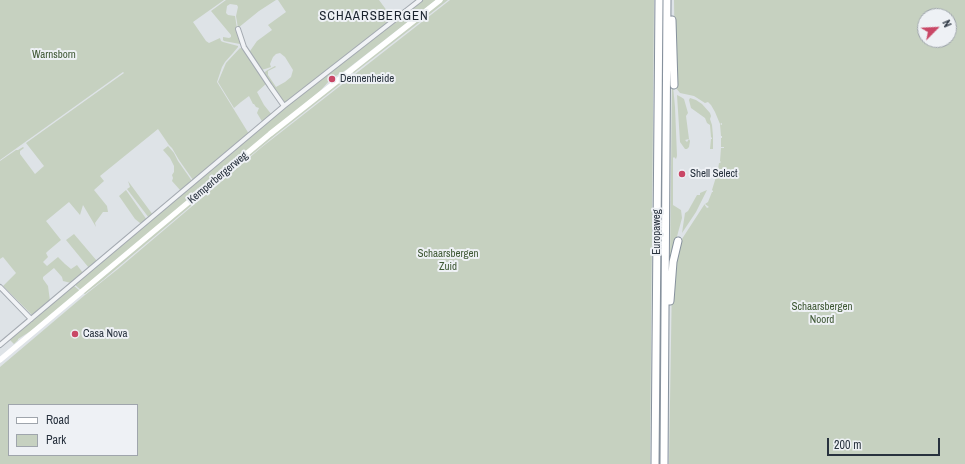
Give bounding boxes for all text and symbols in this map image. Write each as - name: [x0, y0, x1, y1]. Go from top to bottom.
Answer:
- north arrow: [917, 8, 957, 48]
- district label: SCHAARSBERGEN: [319, 9, 429, 25]
- text: N: [939, 18, 955, 29]
- park label: Warnsborn: [32, 48, 76, 62]
- place label: Dennenheide: [340, 72, 394, 86]
- marker: Dennenheide: [327, 74, 337, 84]
- street label: Kemperbergerweg: [185, 149, 251, 207]
- place label: Shell Select: [690, 167, 738, 181]
- marker: Shell Select: [677, 169, 687, 179]
- street label: Europaweg: [650, 209, 664, 255]
- park label: Schaarsbergen Zuid: [417, 247, 479, 273]
- park label: Schaarsbergen Noord: [791, 300, 853, 326]
- place label: Casa Nova: [83, 327, 128, 341]
- marker: Casa Nova: [70, 329, 80, 339]
- legend: [8, 404, 138, 456]
- text: Road: [46, 412, 70, 428]
- scale bar: [829, 430, 942, 456]
- text: Park: [46, 432, 66, 448]
- text: 200 m: [834, 437, 861, 453]

